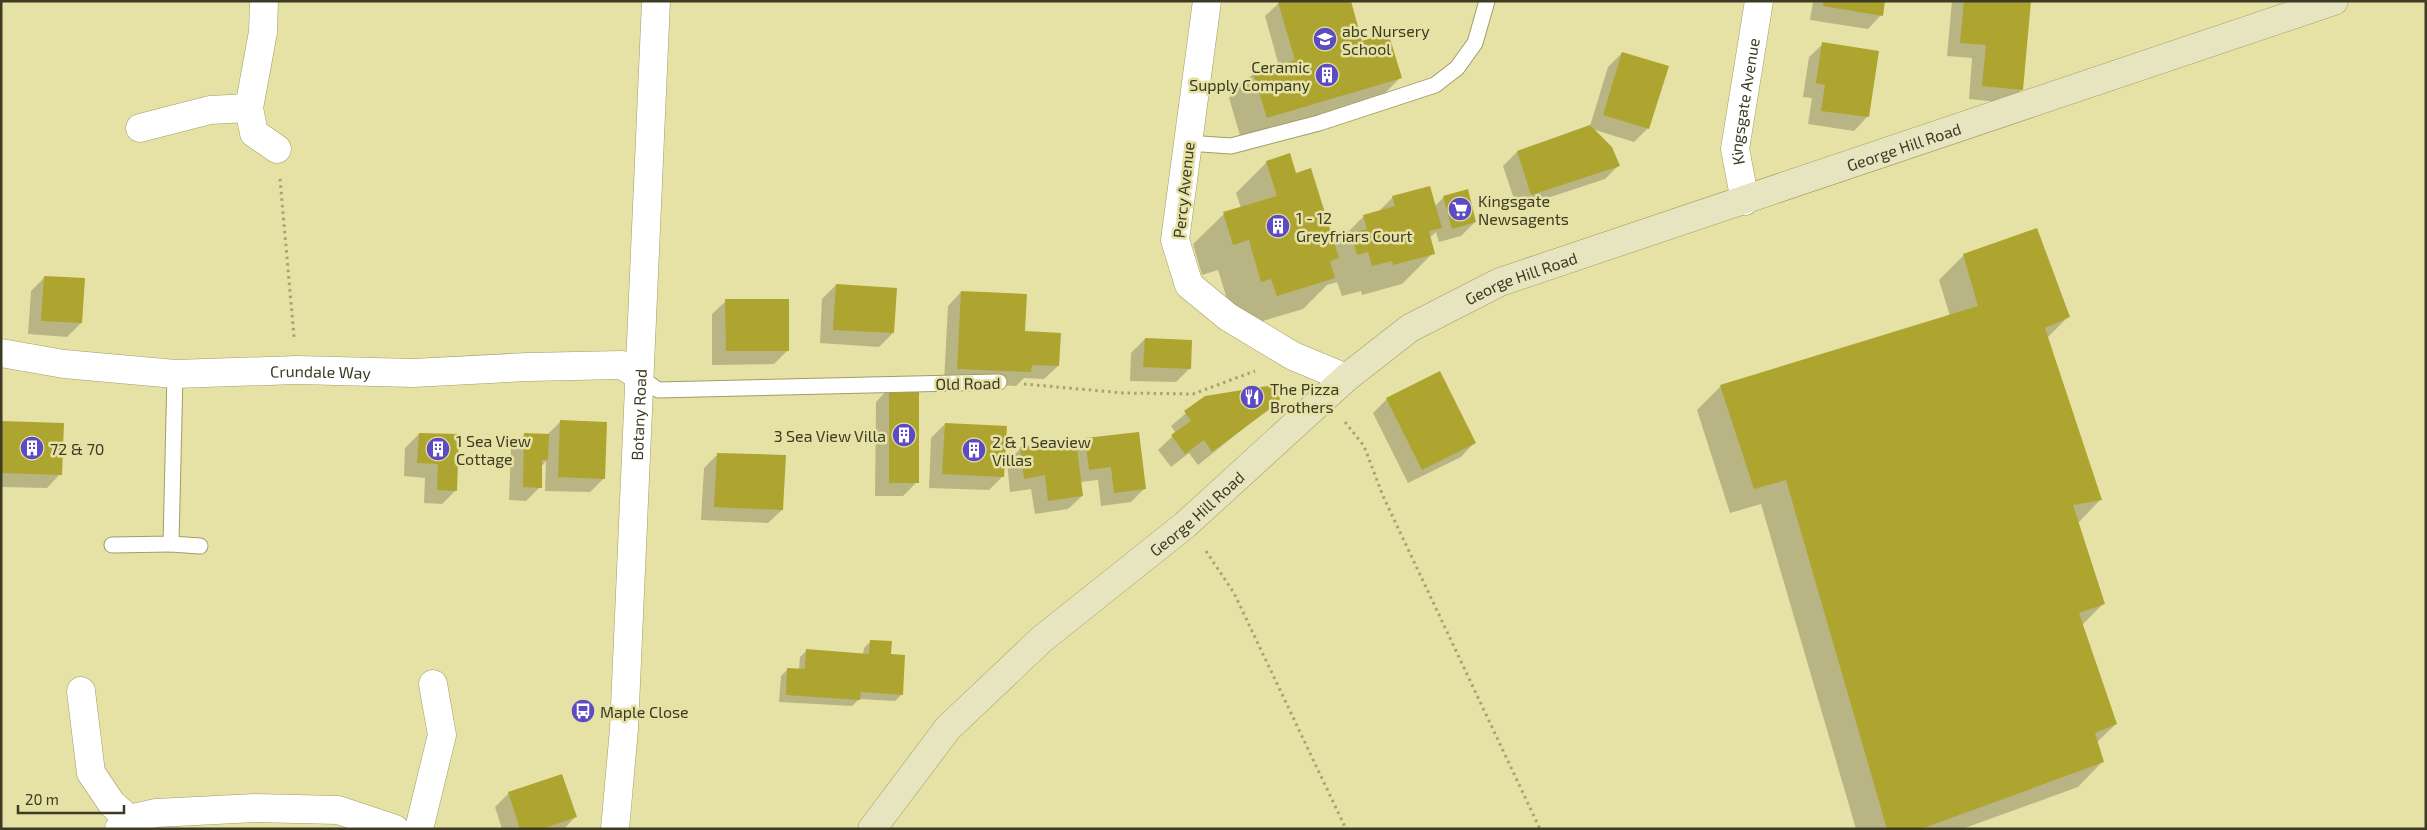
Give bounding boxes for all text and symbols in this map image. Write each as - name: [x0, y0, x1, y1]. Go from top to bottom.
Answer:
- place label: abc Nursery School: [1342, 21, 1430, 58]
- school or university icon: abc Nursery School: [1312, 26, 1338, 52]
- street label: Kingsgate Avenue: [1725, 36, 1762, 167]
- place label: Ceramic Supply Company: [1189, 57, 1311, 94]
- building icon: Ceramic Supply Company: [1314, 62, 1340, 88]
- street label: George Hill Road: [1844, 118, 1963, 174]
- street label: Percy Avenue: [1168, 141, 1198, 239]
- place label: Kingsgate Newsagents: [1478, 191, 1569, 228]
- supermarket icon: Kingsgate Newsagents: [1447, 196, 1473, 222]
- place label: 1 - 12 Greyfriars Court: [1296, 208, 1412, 245]
- building icon: 1 - 12 Greyfriars Court: [1265, 213, 1291, 239]
- street label: George Hill Road: [1461, 247, 1579, 308]
- street label: Crundale Way: [270, 360, 372, 381]
- street label: Botany Road: [626, 368, 649, 461]
- street label: Old Road: [935, 373, 1001, 393]
- place label: The Pizza Brothers: [1270, 379, 1339, 416]
- restaurant icon: The Pizza Brothers: [1239, 384, 1265, 410]
- building icon: 3 Sea View Villa: [891, 422, 917, 448]
- place label: 3 Sea View Villa: [774, 426, 886, 445]
- place label: 1 Sea View Cottage: [456, 431, 531, 468]
- place label: 2 & 1 Seaview Villas: [992, 432, 1091, 469]
- building icon: 72 & 70: [19, 435, 45, 461]
- building icon: 1 Sea View Cottage: [425, 436, 451, 462]
- building icon: 2 & 1 Seaview Villas: [961, 437, 987, 463]
- place label: 72 & 70: [50, 439, 105, 458]
- street label: George Hill Road: [1145, 467, 1248, 560]
- bus stop icon: Maple Close: [570, 698, 596, 724]
- place label: Maple Close: [600, 702, 689, 721]
- scale bar: [18, 782, 124, 814]
- text: 20 m: [25, 790, 59, 808]

